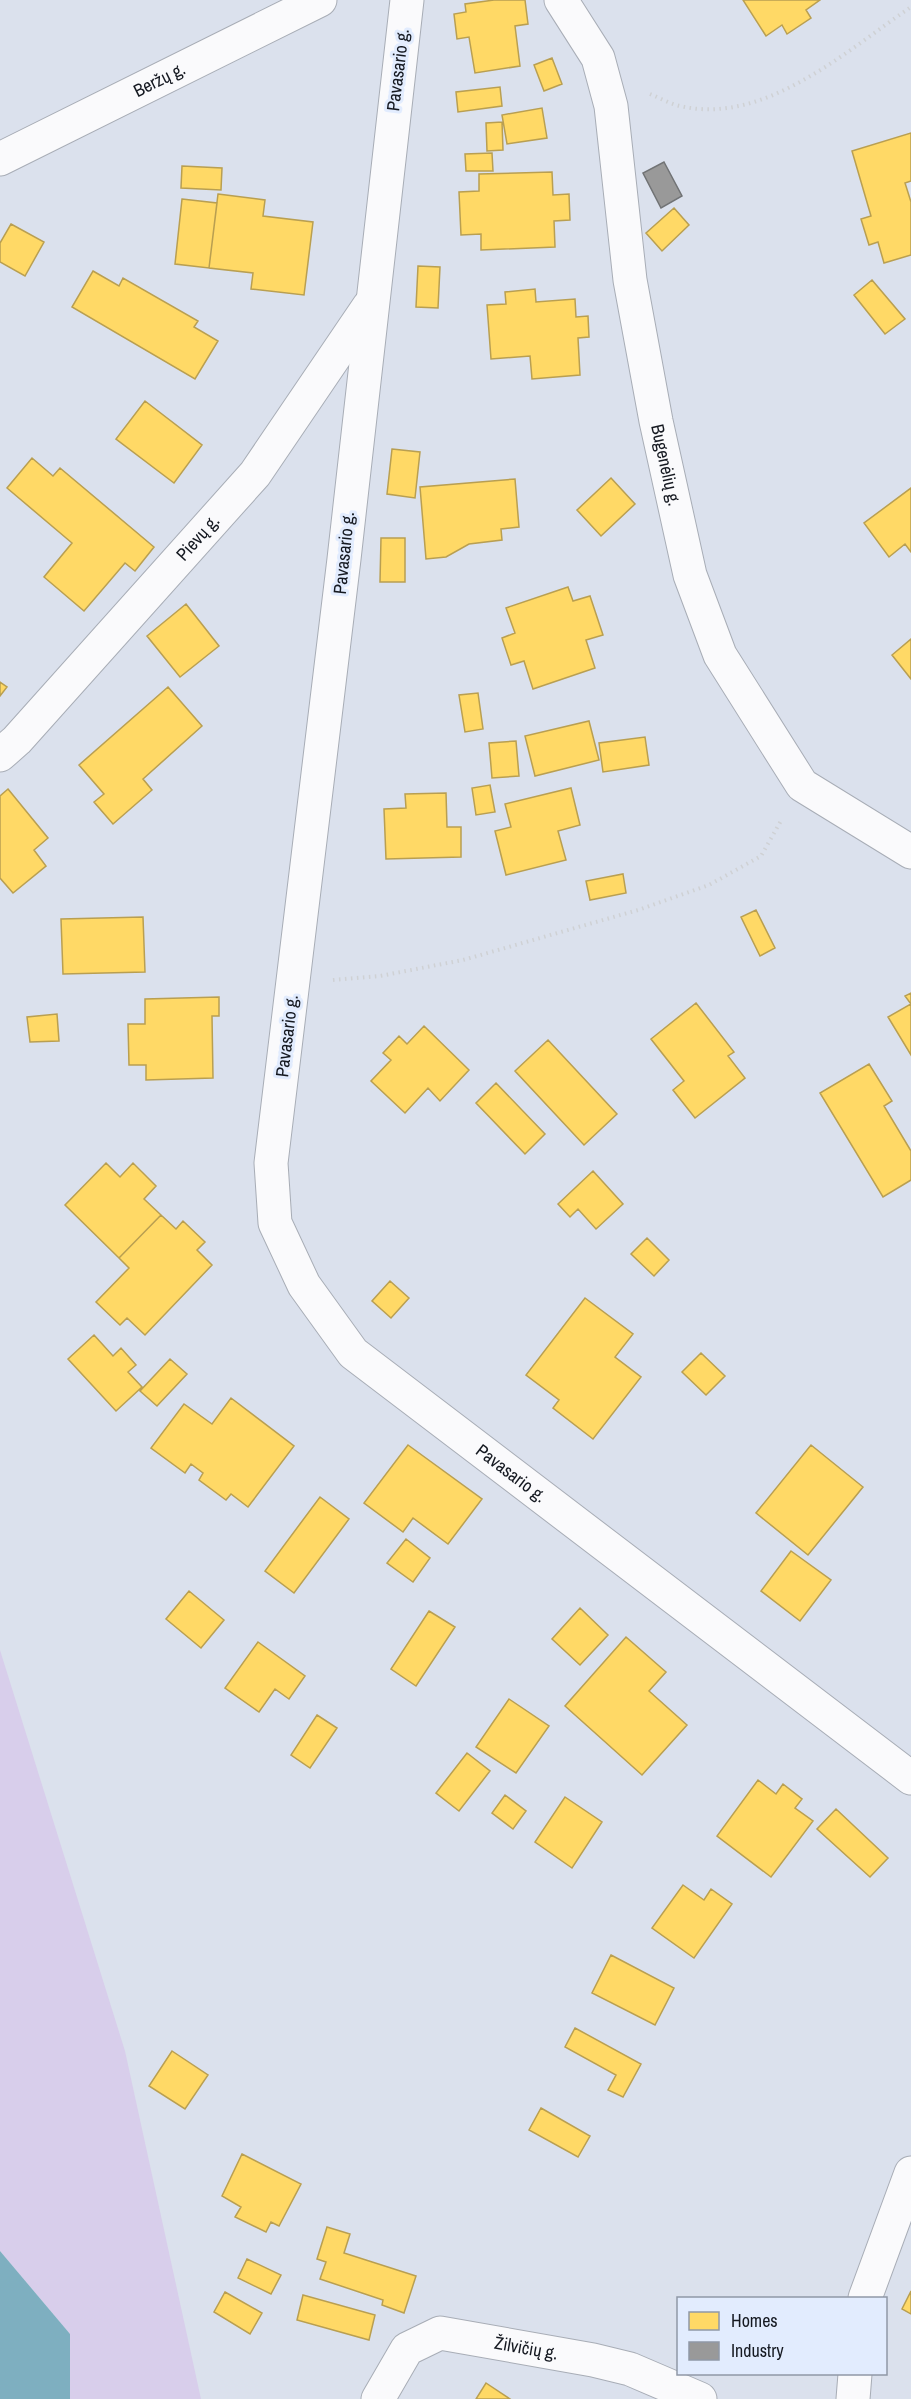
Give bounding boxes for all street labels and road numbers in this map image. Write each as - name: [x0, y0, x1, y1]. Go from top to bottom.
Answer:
- street label: Pavasario g.: [380, 27, 415, 113]
- street label: Beržų g.: [129, 56, 189, 103]
- street label: Bugenėlių g.: [645, 422, 687, 508]
- street label: Pievų g.: [170, 509, 225, 566]
- street label: Pavasario g.: [327, 510, 360, 595]
- street label: Pavasario g.: [269, 993, 304, 1079]
- street label: Pavasario g.: [471, 1438, 552, 1508]
- street label: Žilvičių g.: [493, 2330, 560, 2366]

